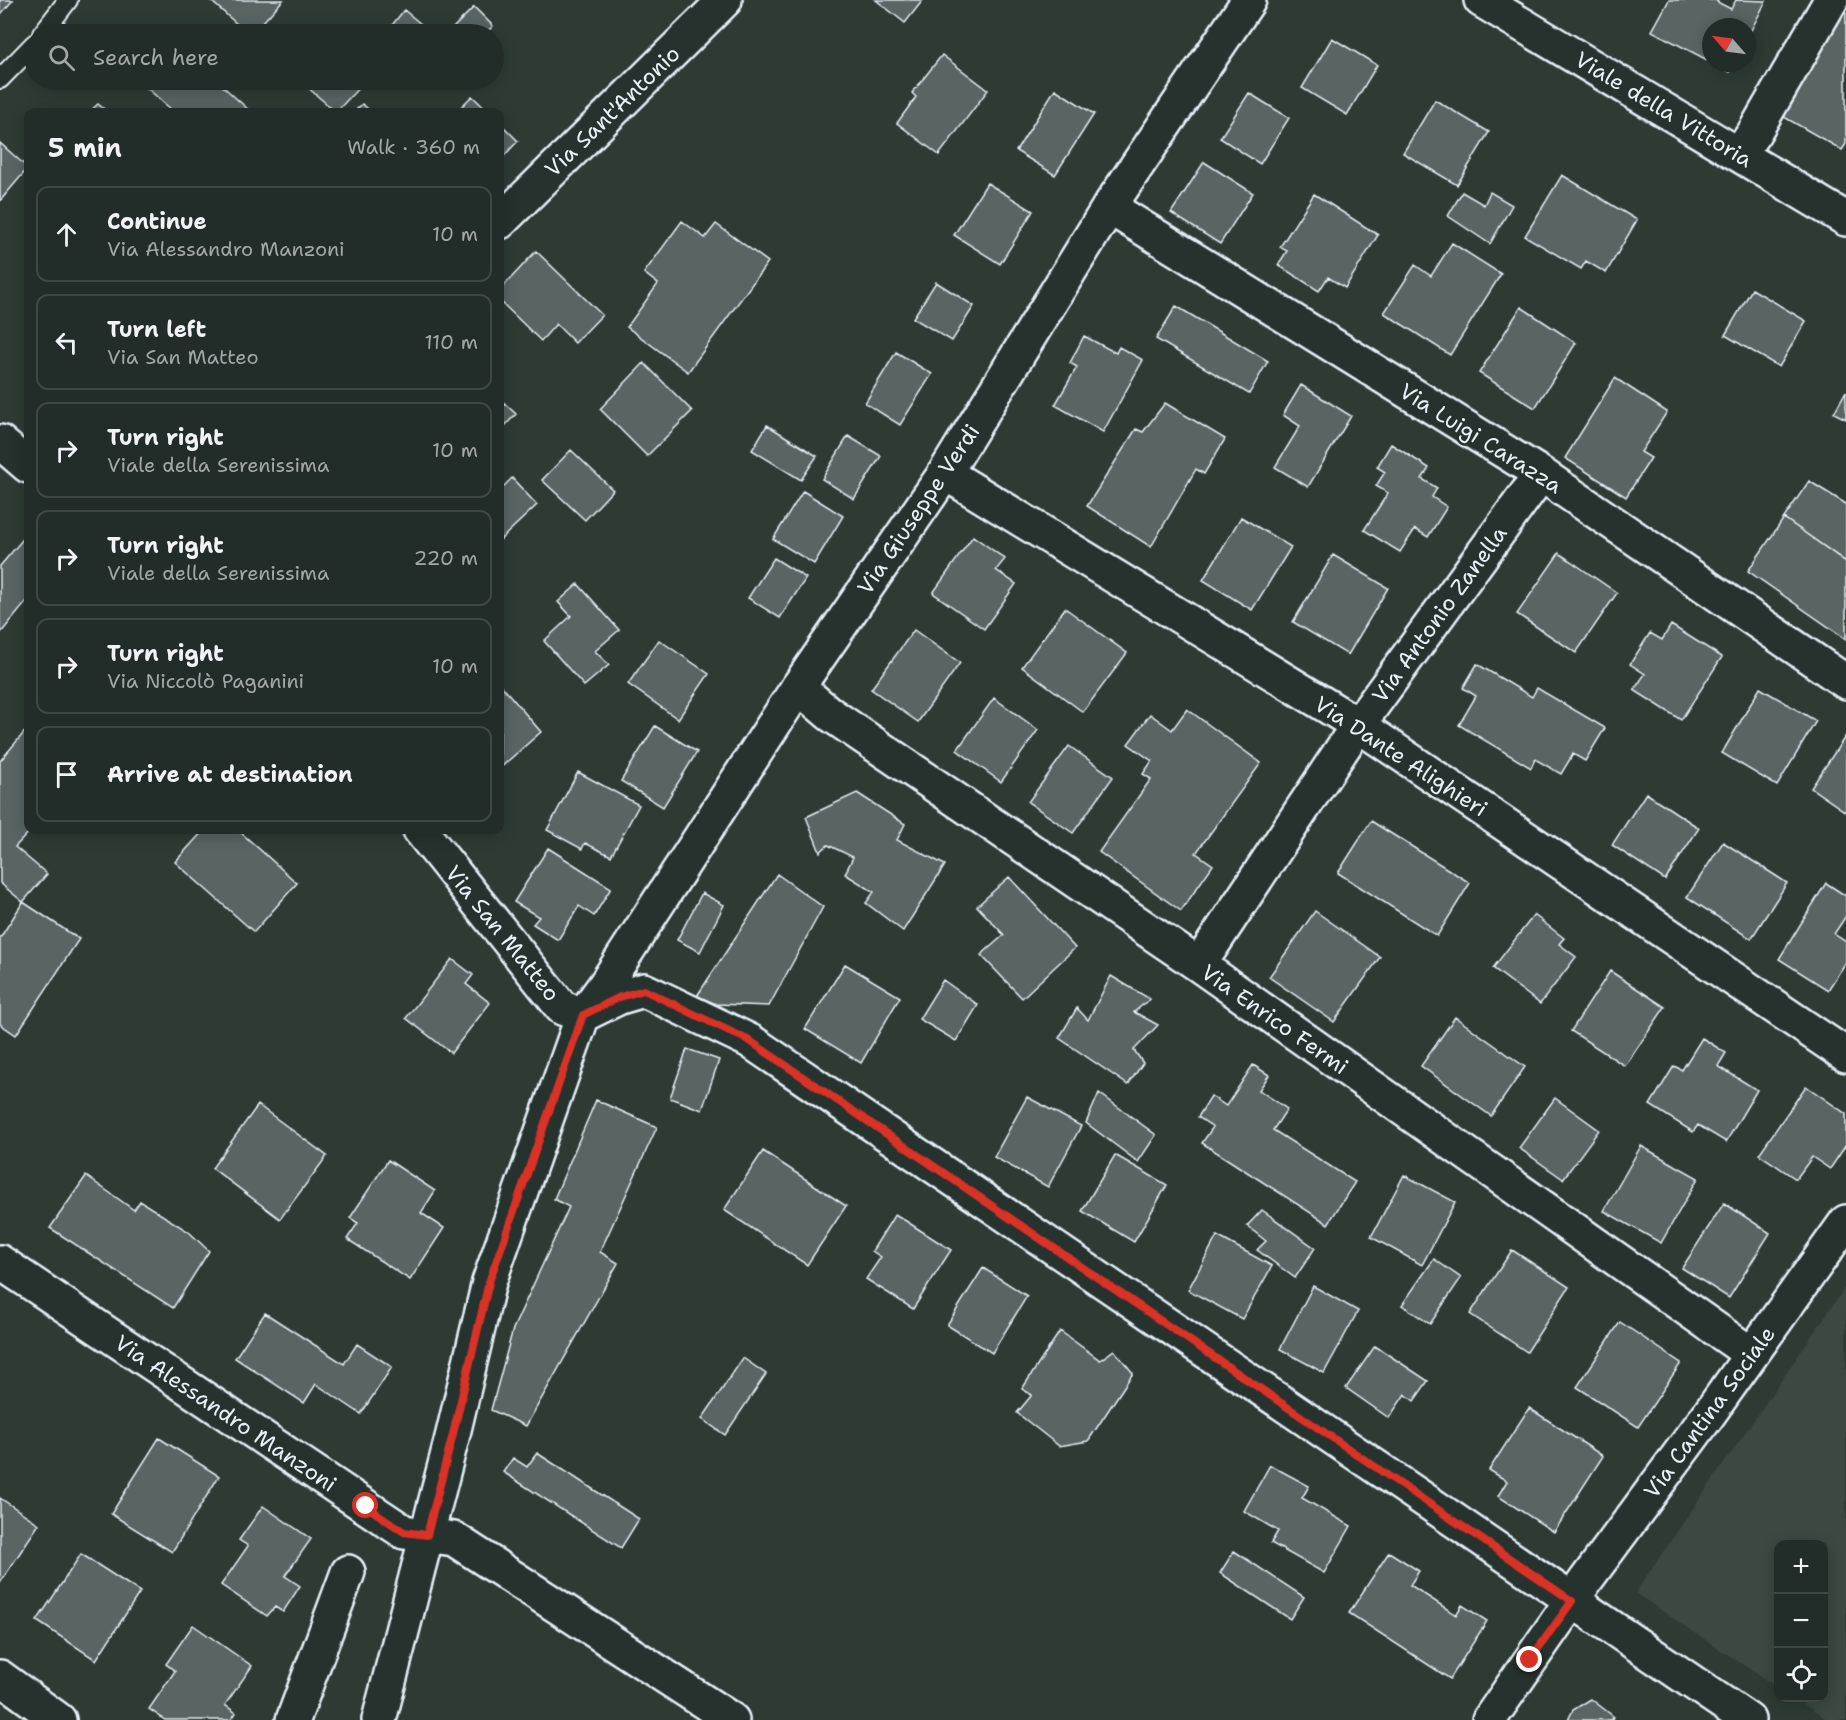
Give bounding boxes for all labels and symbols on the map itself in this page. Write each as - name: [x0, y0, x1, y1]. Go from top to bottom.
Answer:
- north arrow: [1702, 18, 1756, 72]
- street label: Via Sant'Antonio: [539, 39, 686, 183]
- street label: Viale della Vittoria: [1570, 45, 1758, 174]
- street label: Via Luigi Carazza: [1394, 377, 1568, 500]
- street label: Via Giuseppe Verdi: [851, 419, 986, 600]
- street label: Via Antonio Zanella: [1365, 520, 1514, 709]
- street label: Via Dante Alighieri: [1309, 690, 1493, 823]
- street label: Via San Matteo: [439, 859, 566, 1007]
- street label: Via Enrico Fermi: [1195, 958, 1354, 1081]
- street label: Via Cantina Sociale: [1637, 1321, 1782, 1504]
- street label: Via Alessandro Manzoni: [109, 1328, 342, 1499]
- route start: [352, 1492, 378, 1518]
- route end: [1516, 1646, 1542, 1672]

